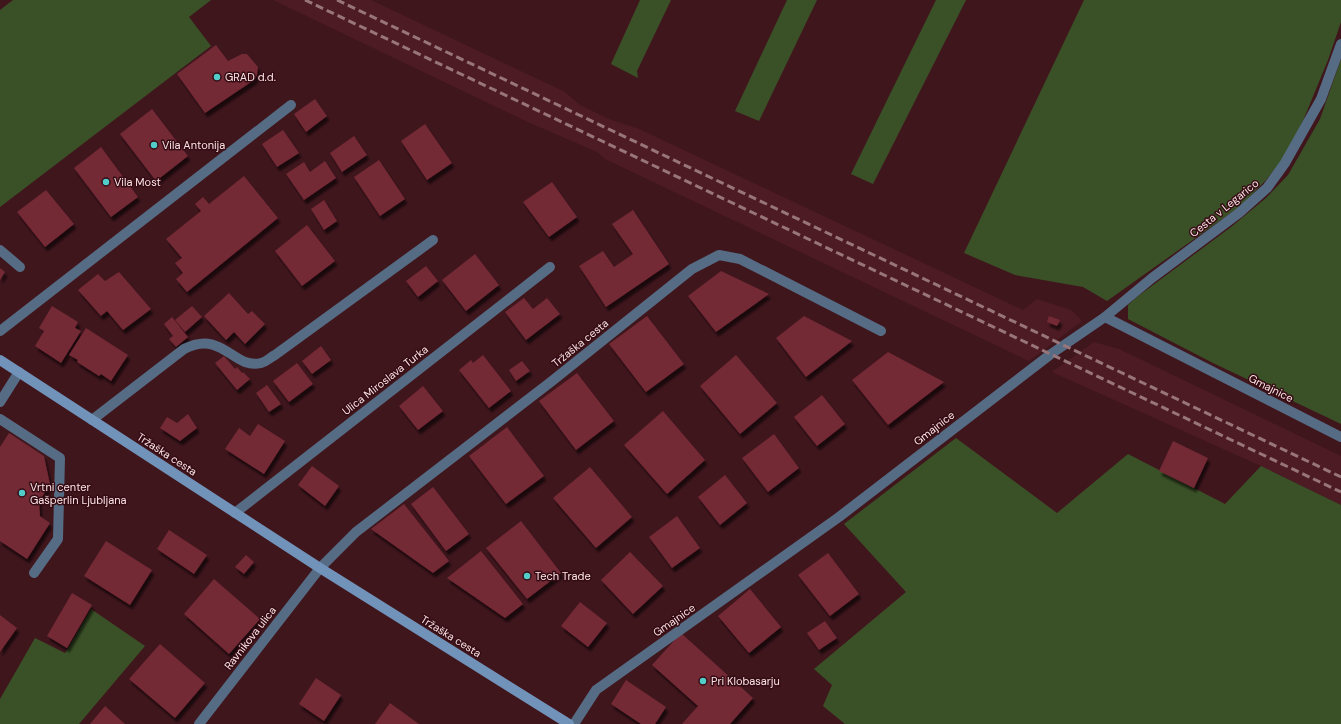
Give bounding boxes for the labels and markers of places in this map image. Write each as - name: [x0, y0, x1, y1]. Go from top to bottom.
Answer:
- place label: GRAD d.d.: [225, 70, 276, 84]
- marker: GRAD d.d.: [212, 72, 222, 82]
- place label: Vila Antonija: [162, 138, 225, 152]
- marker: Vila Antonija: [149, 140, 159, 150]
- place label: Vila Most: [114, 175, 161, 189]
- marker: Vila Most: [101, 177, 111, 187]
- place label: Vrtni center Gašperlin Ljubljana: [30, 480, 126, 507]
- marker: Vrtni center Gašperlin Ljubljana: [17, 488, 27, 498]
- place label: Tech Trade: [535, 569, 591, 583]
- marker: Tech Trade: [522, 571, 532, 581]
- place label: Pri Klobasarju: [711, 674, 780, 688]
- marker: Pri Klobasarju: [698, 676, 708, 686]

